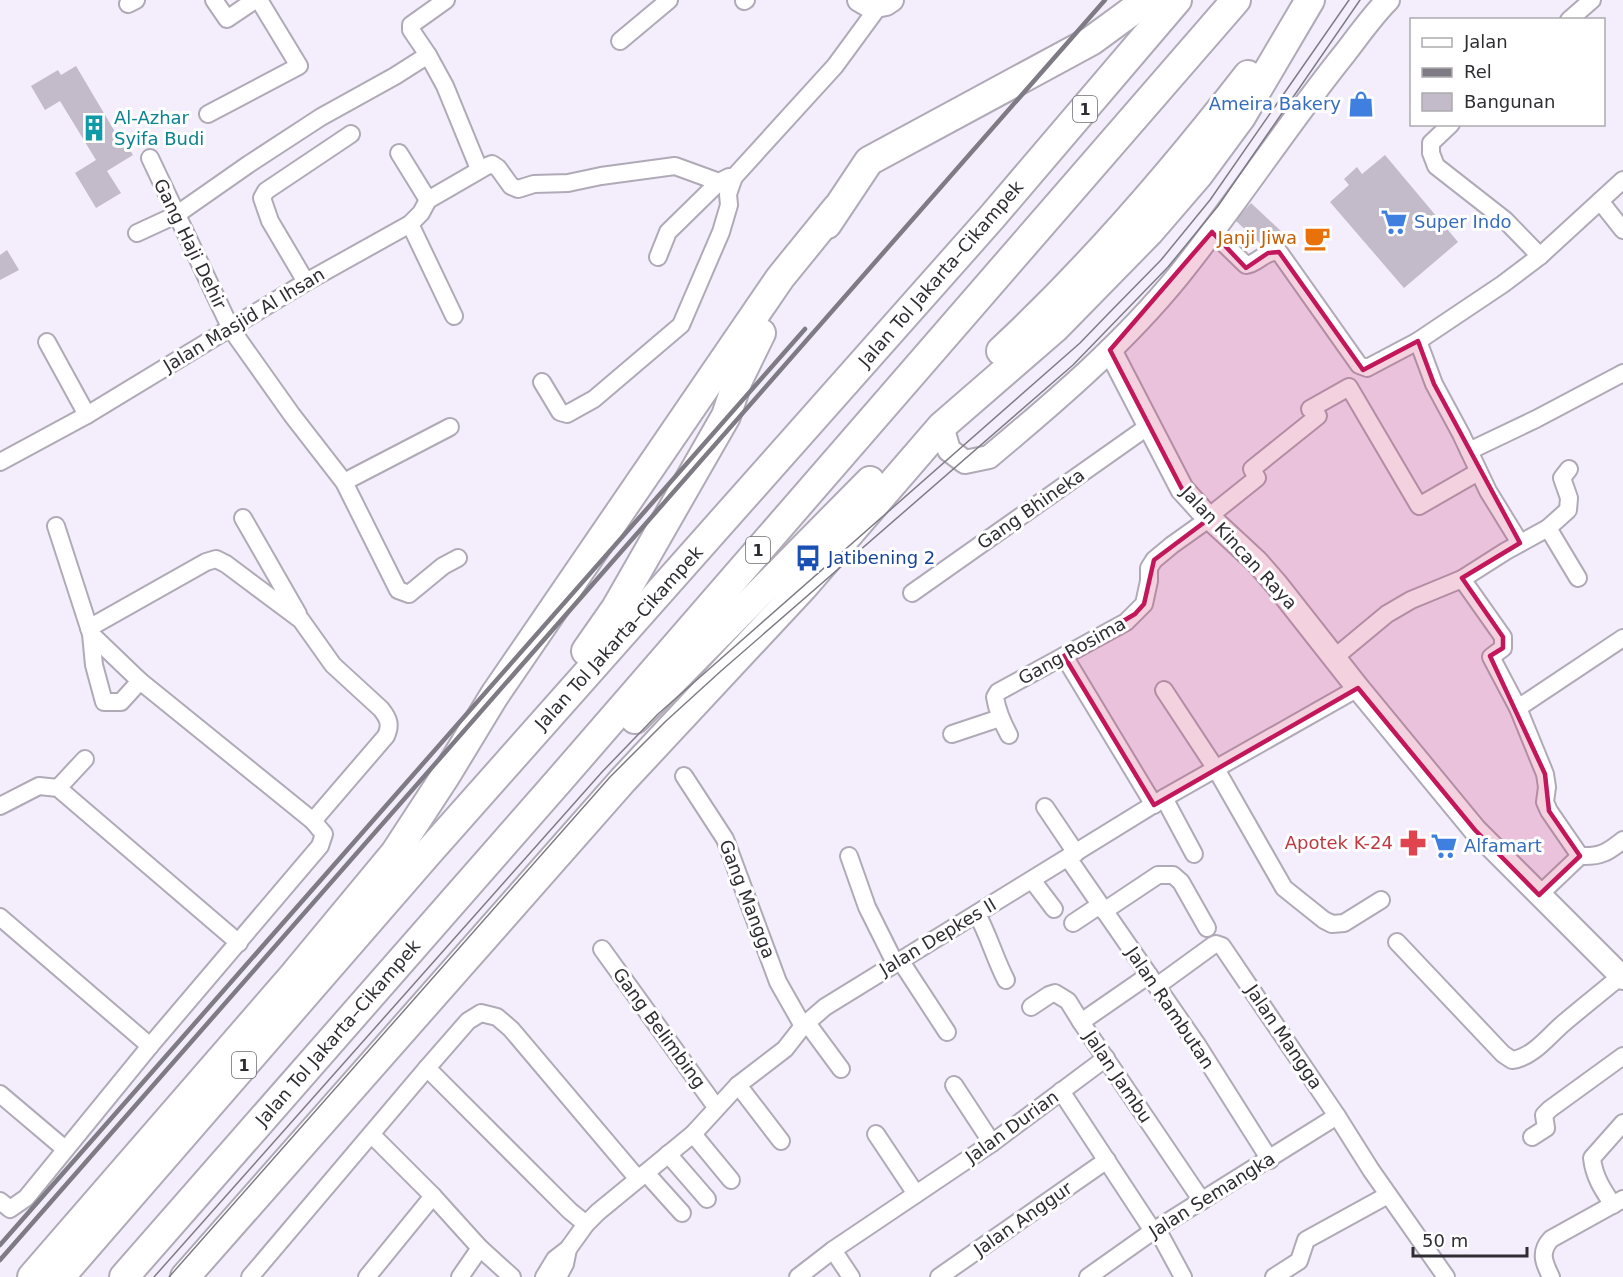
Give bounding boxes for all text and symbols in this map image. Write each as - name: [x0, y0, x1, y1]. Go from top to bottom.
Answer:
- legend: [1410, 18, 1605, 126]
- text: Jalan: [1463, 31, 1508, 52]
- text: Rel: [1464, 61, 1492, 82]
- shop icon: Ameira Bakery: [1346, 89, 1376, 119]
- text: Bangunan: [1464, 91, 1555, 112]
- place label: Ameira Bakery: [1209, 93, 1341, 114]
- road number: 1: [1073, 96, 1097, 122]
- place label: Al-Azhar Syifa Budi: [114, 107, 204, 149]
- building icon: Al-Azhar Syifa Budi: [79, 113, 109, 143]
- street label: Gang Haji Dehir: [150, 175, 231, 313]
- street label: Jalan Tol Jakarta–Cikampek: [853, 176, 1028, 372]
- supermarket icon: Super Indo: [1379, 207, 1409, 237]
- place label: Super Indo: [1414, 211, 1512, 232]
- cafe icon: Janji Jiwa: [1302, 223, 1332, 253]
- place label: Janji Jiwa: [1216, 227, 1297, 248]
- street label: Jalan Masjid Al Ihsan: [159, 263, 328, 377]
- street label: Gang Bhineka: [973, 464, 1088, 553]
- street label: Jalan Kincan Raya: [1176, 481, 1302, 614]
- road number: 1: [746, 537, 770, 563]
- street label: Jalan Tol Jakarta–Cikampek: [530, 541, 707, 735]
- bus stop icon: Jatibening 2: [793, 543, 823, 573]
- place label: Jatibening 2: [827, 547, 935, 568]
- street label: Gang Rosima: [1015, 612, 1129, 689]
- pharmacy icon: Apotek K-24: [1398, 828, 1428, 858]
- supermarket icon: Alfamart: [1429, 831, 1459, 861]
- place label: Apotek K-24: [1285, 832, 1393, 853]
- place label: Alfamart: [1464, 835, 1542, 856]
- street label: Gang Mangga: [715, 837, 780, 961]
- street label: Jalan Depkes II: [875, 893, 1000, 980]
- street label: Jalan Tol Jakarta–Cikampek: [250, 935, 425, 1131]
- street label: Jalan Rambutan: [1121, 942, 1219, 1073]
- street label: Gang Belimbing: [609, 963, 710, 1092]
- street label: Jalan Mangga: [1241, 980, 1327, 1093]
- street label: Jalan Jambu: [1079, 1026, 1157, 1127]
- road number: 1: [232, 1052, 256, 1078]
- street label: Jalan Durian: [960, 1086, 1062, 1168]
- street label: Jalan Semangka: [1144, 1147, 1279, 1242]
- street label: Jalan Anggur: [969, 1177, 1076, 1261]
- scale bar: [1413, 1220, 1527, 1258]
- text: 50 m: [1422, 1230, 1468, 1251]

